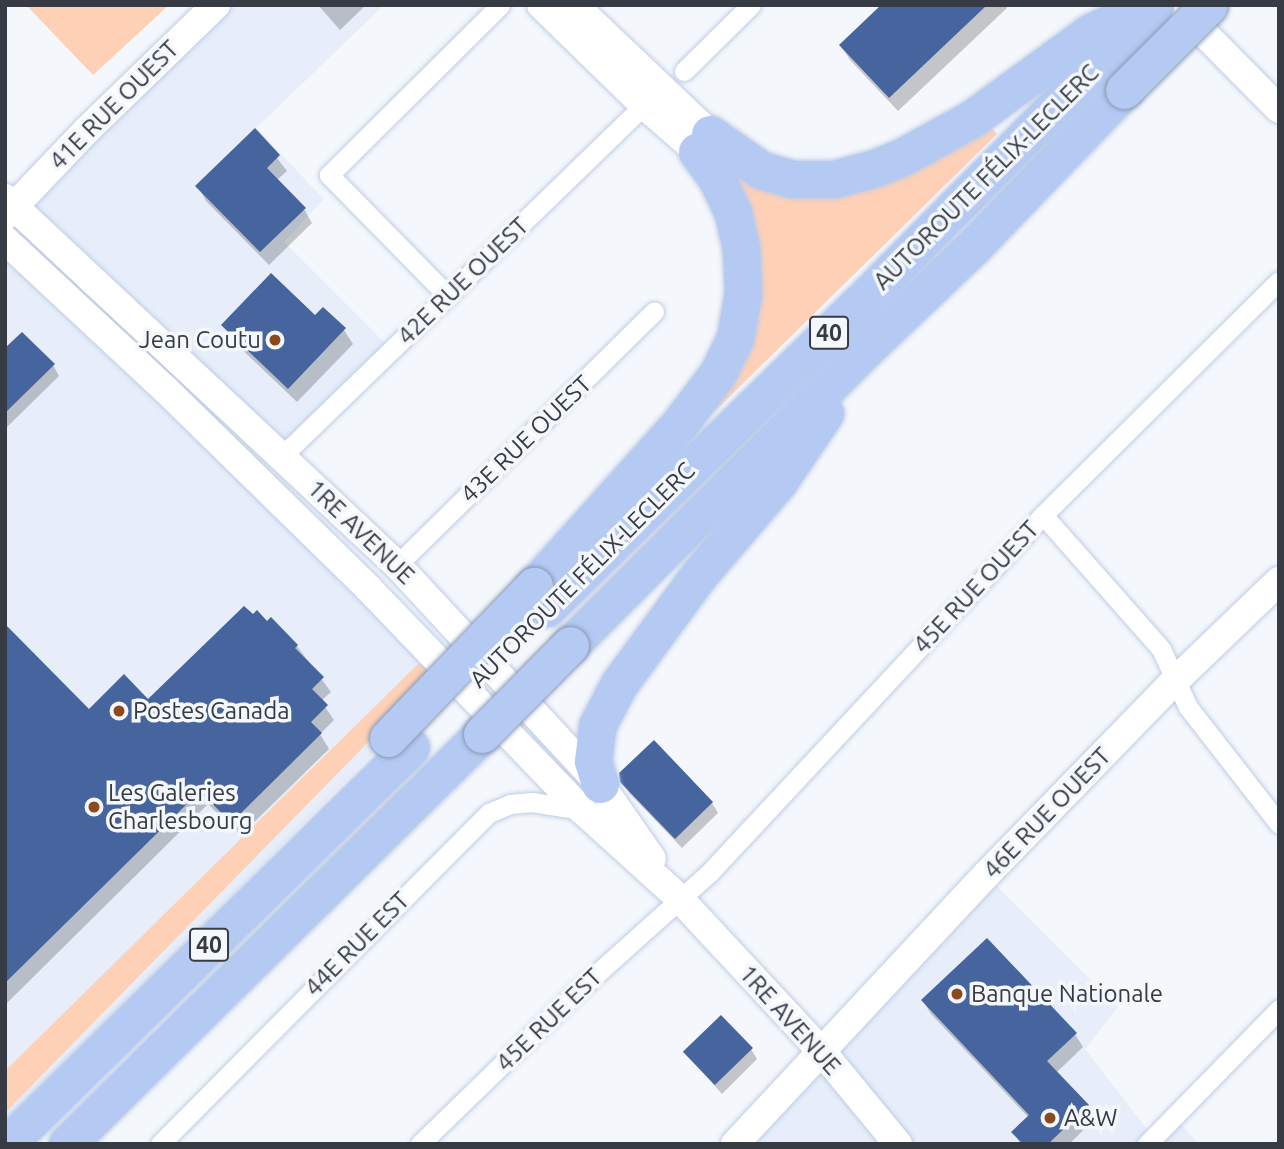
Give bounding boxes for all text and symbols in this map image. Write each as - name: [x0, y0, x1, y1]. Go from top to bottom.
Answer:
- street label: 41E RUE OUEST: [43, 34, 185, 176]
- street label: AUTOROUTE FÉLIX-LECLERC: [867, 58, 1105, 296]
- street label: 42E RUE OUEST: [392, 211, 534, 351]
- road number: 40: [808, 314, 850, 352]
- place label: Jean Coutu: [139, 326, 261, 354]
- marker: Jean Coutu: [267, 332, 283, 348]
- street label: 43E RUE OUEST: [455, 369, 597, 509]
- street label: AUTOROUTE FÉLIX-LECLERC: [463, 456, 701, 694]
- street label: 1RE AVENUE: [302, 474, 420, 590]
- street label: 45E RUE OUEST: [907, 515, 1045, 659]
- place label: Postes Canada: [133, 697, 290, 725]
- marker: Postes Canada: [111, 703, 127, 719]
- street label: 46E RUE OUEST: [977, 742, 1117, 884]
- place label: Les Galeries Charlesbourg: [108, 779, 252, 835]
- marker: Les Galeries Charlesbourg: [86, 799, 102, 815]
- street label: 44E RUE EST: [299, 886, 415, 1002]
- road number: 40: [188, 926, 230, 964]
- street label: 1RE AVENUE: [733, 959, 847, 1081]
- street label: 45E RUE EST: [490, 963, 608, 1077]
- place label: Banque Nationale: [971, 980, 1163, 1008]
- marker: Banque Nationale: [949, 986, 965, 1002]
- place label: A&W: [1064, 1104, 1117, 1132]
- marker: A&W: [1042, 1110, 1058, 1126]

